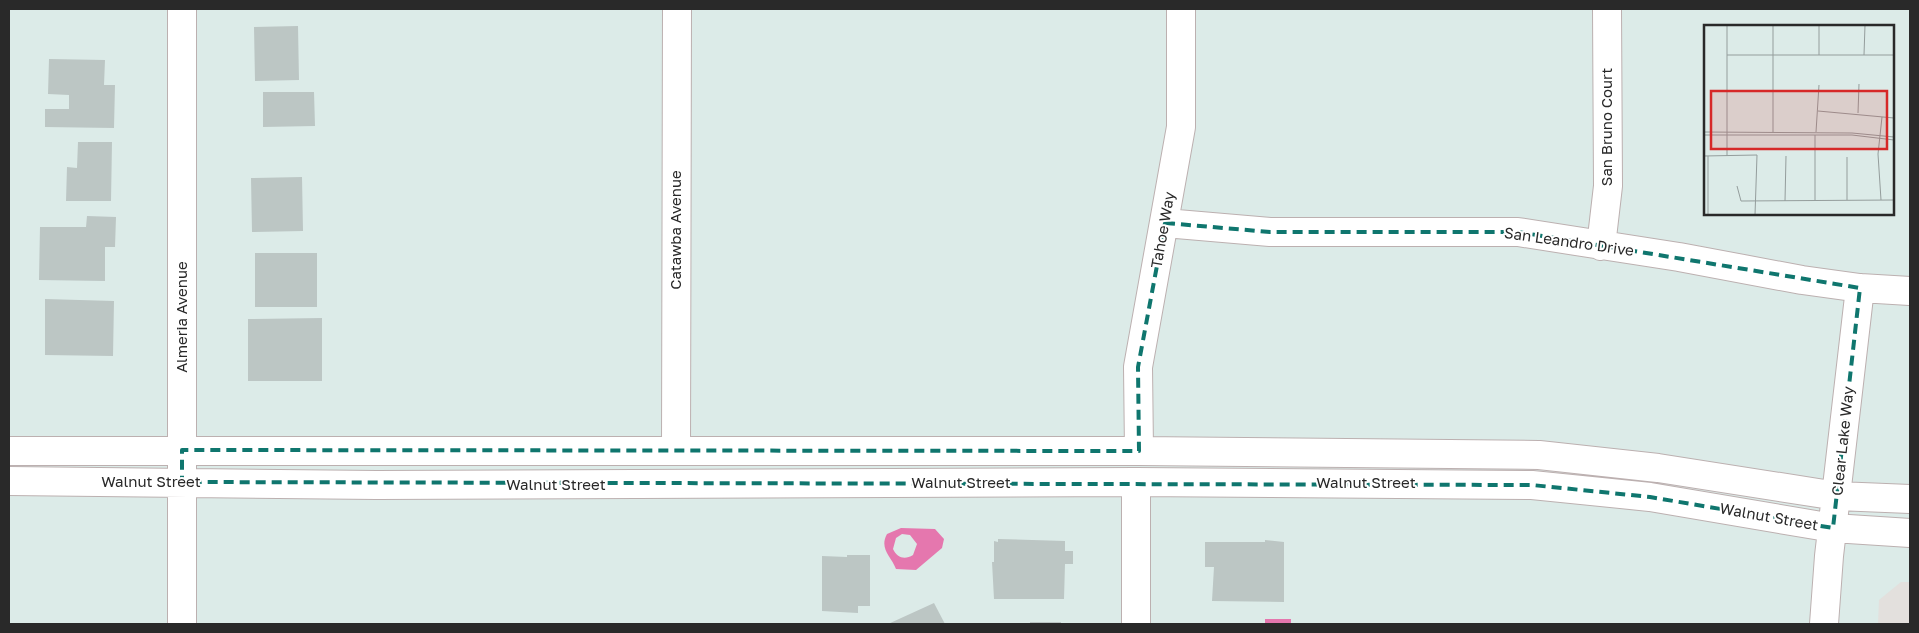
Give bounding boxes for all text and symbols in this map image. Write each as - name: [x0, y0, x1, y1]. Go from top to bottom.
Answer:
- inset map: [1704, 25, 1894, 215]
- street label: San Bruno Court: [1597, 68, 1615, 186]
- street label: Catawba Avenue: [666, 170, 684, 290]
- street label: Tahoe Way: [1146, 190, 1178, 270]
- street label: San Leandro Drive: [1503, 223, 1635, 259]
- street label: Almeria Avenue: [172, 261, 190, 373]
- street label: Clear Lake Way: [1827, 385, 1857, 496]
- street label: Walnut Street: [101, 472, 201, 490]
- street label: Walnut Street: [911, 473, 1011, 491]
- street label: Walnut Street: [1316, 473, 1416, 491]
- street label: Walnut Street: [506, 475, 606, 493]
- street label: Walnut Street: [1719, 499, 1820, 534]

